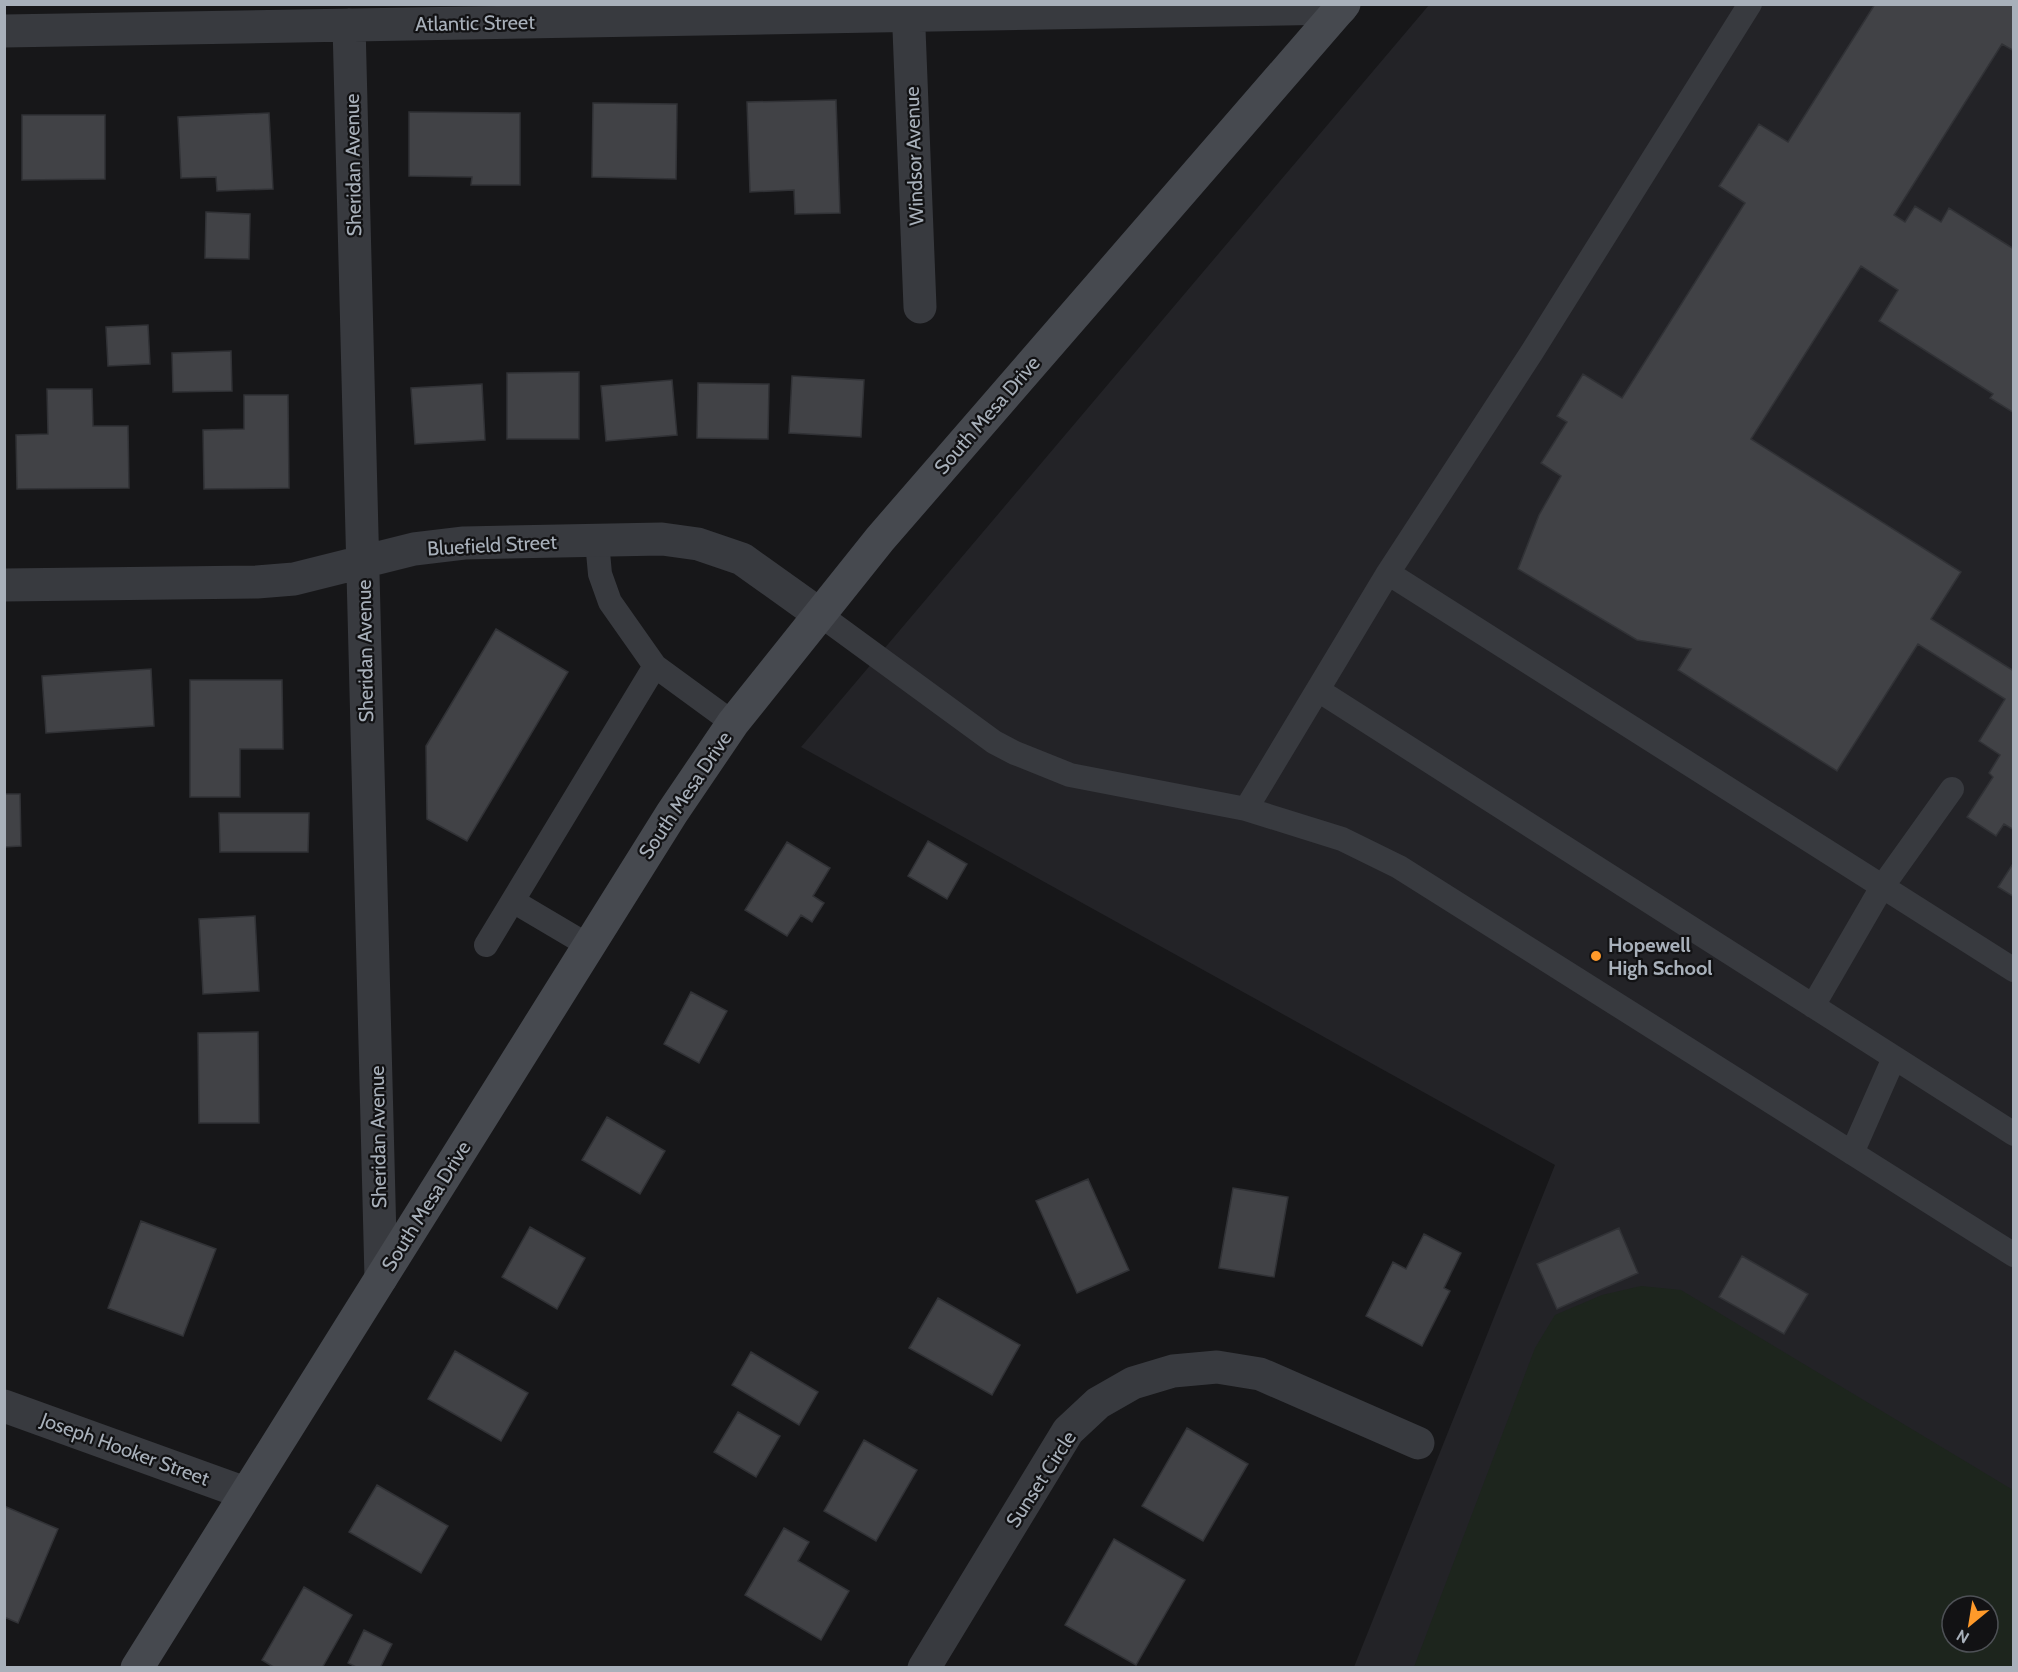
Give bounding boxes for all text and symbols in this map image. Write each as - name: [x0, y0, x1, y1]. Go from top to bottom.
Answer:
- street label: Atlantic Street: [415, 10, 535, 36]
- street label: Windsor Avenue: [900, 86, 928, 226]
- street label: Sheridan Avenue: [340, 93, 366, 237]
- street label: South Mesa Drive: [929, 351, 1045, 479]
- street label: Bluefield Street: [426, 530, 558, 560]
- street label: Sheridan Avenue: [352, 579, 378, 723]
- street label: South Mesa Drive: [633, 727, 737, 863]
- place label: Hopewell High School: [1608, 933, 1713, 980]
- marker: Hopewell High School: [1589, 949, 1603, 963]
- street label: Sheridan Avenue: [365, 1065, 391, 1209]
- street label: South Mesa Drive: [376, 1137, 476, 1275]
- street label: Joseph Hooker Street: [36, 1407, 213, 1491]
- street label: Sunset Circle: [1001, 1426, 1081, 1532]
- north arrow: [1940, 1594, 2000, 1654]
- text: N: [1953, 1626, 1972, 1648]

